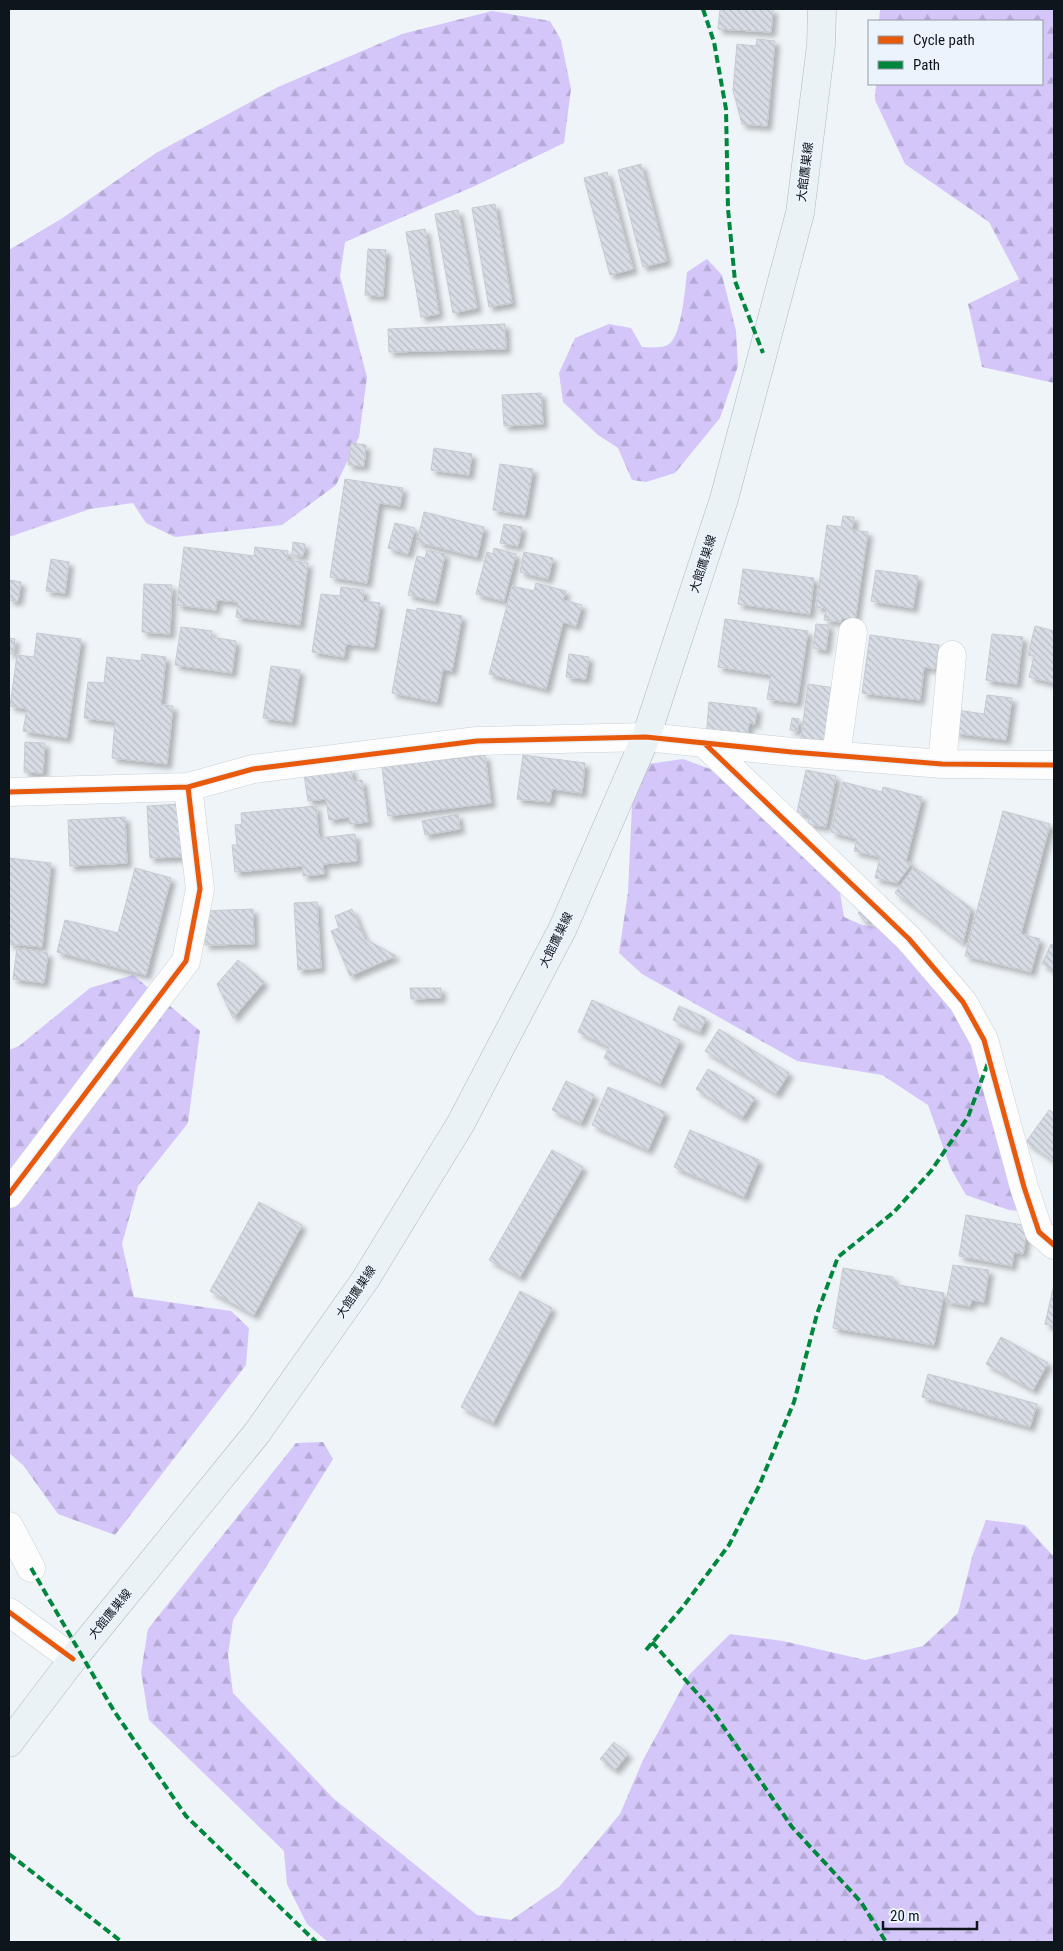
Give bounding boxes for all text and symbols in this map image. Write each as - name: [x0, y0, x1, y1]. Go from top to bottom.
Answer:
- legend: [868, 20, 1043, 85]
- text: Cycle path: [913, 31, 975, 49]
- text: Path: [913, 56, 940, 74]
- street label: 大館鷹巣線: [794, 141, 816, 203]
- street label: 大館鷹巣線: [687, 533, 719, 595]
- street label: 大館鷹巣線: [537, 910, 575, 970]
- street label: 大館鷹巣線: [333, 1263, 379, 1321]
- street label: 大館鷹巣線: [86, 1586, 134, 1642]
- scale bar: [883, 1898, 977, 1930]
- text: 20 m: [890, 1907, 920, 1925]

